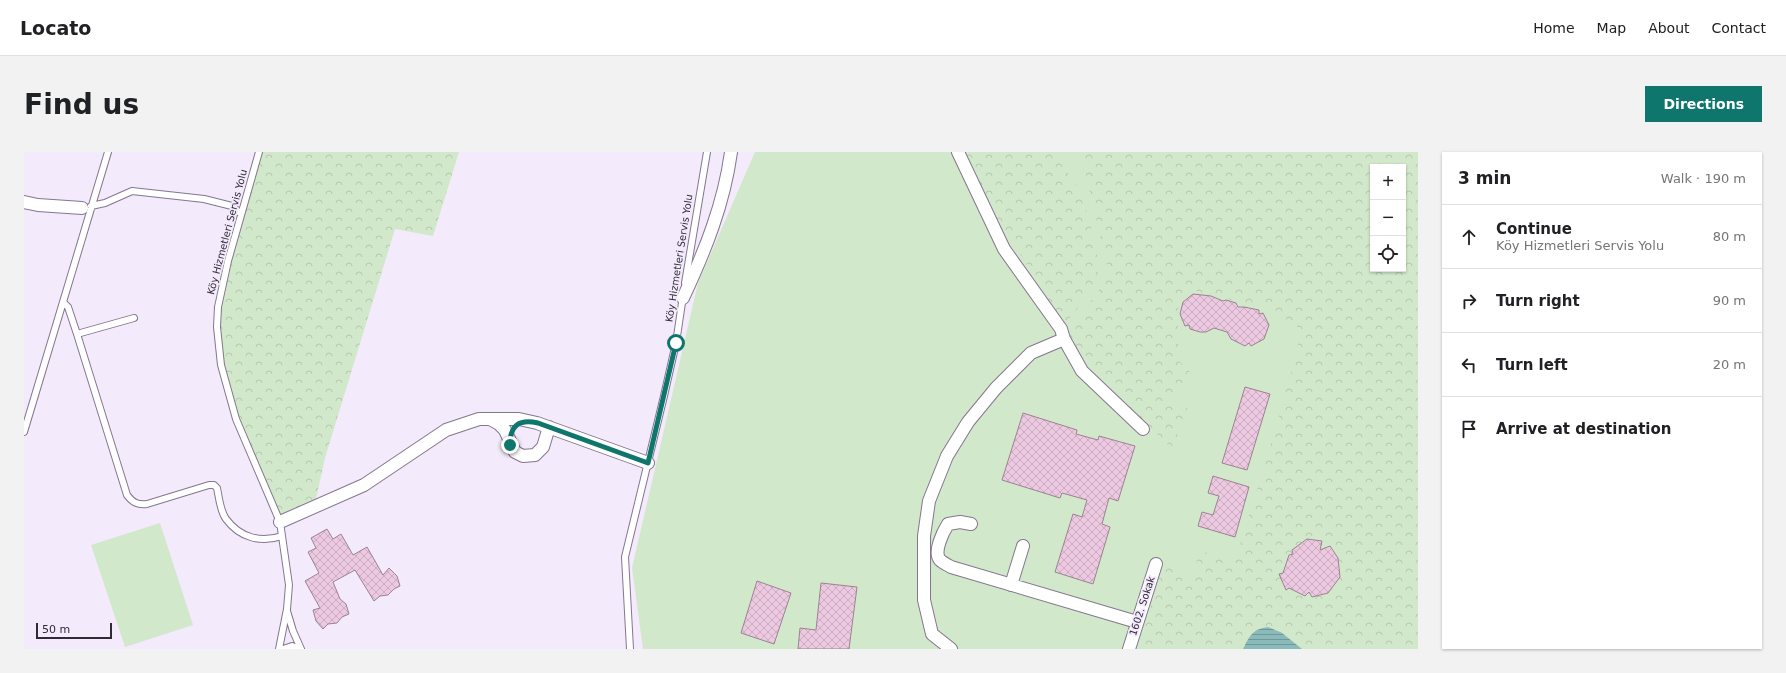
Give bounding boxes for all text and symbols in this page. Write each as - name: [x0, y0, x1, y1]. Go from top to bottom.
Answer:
- text: Locato: [20, 17, 91, 39]
- text: Home: [1533, 20, 1575, 36]
- text: Map: [1597, 20, 1626, 36]
- text: About: [1648, 20, 1690, 36]
- text: Contact: [1712, 20, 1766, 36]
- button: Directions: [1645, 86, 1762, 122]
- text: Find us: [24, 88, 139, 121]
- map controls: [1370, 164, 1406, 272]
- button: +: [1370, 164, 1406, 200]
- street label: Köy Hizmetleri Servis Yolu: [205, 168, 249, 296]
- text: 3 min: [1458, 168, 1511, 188]
- text: Walk · 190 m: [1661, 171, 1746, 186]
- street label: Köy Hizmetleri Servis Yolu: [663, 193, 695, 323]
- button: −: [1370, 200, 1406, 236]
- text: Continue: [1496, 220, 1572, 238]
- icon: ahead: [1458, 226, 1480, 248]
- text: 80 m: [1713, 229, 1746, 244]
- button: locate: [1370, 236, 1406, 272]
- text: Köy Hizmetleri Servis Yolu: [1496, 238, 1664, 253]
- icon: right: [1458, 290, 1480, 312]
- text: Turn right: [1496, 292, 1580, 310]
- text: 90 m: [1713, 293, 1746, 308]
- route start: [667, 334, 685, 352]
- icon: left: [1458, 354, 1480, 376]
- text: Turn left: [1496, 356, 1568, 374]
- text: 20 m: [1713, 357, 1746, 372]
- icon: arrive: [1458, 418, 1480, 440]
- text: Arrive at destination: [1496, 420, 1671, 438]
- route end: [501, 436, 519, 454]
- street label: 1602. Sokak: [1127, 575, 1157, 637]
- scale bar: [36, 621, 112, 640]
- text: 50 m: [42, 623, 70, 636]

